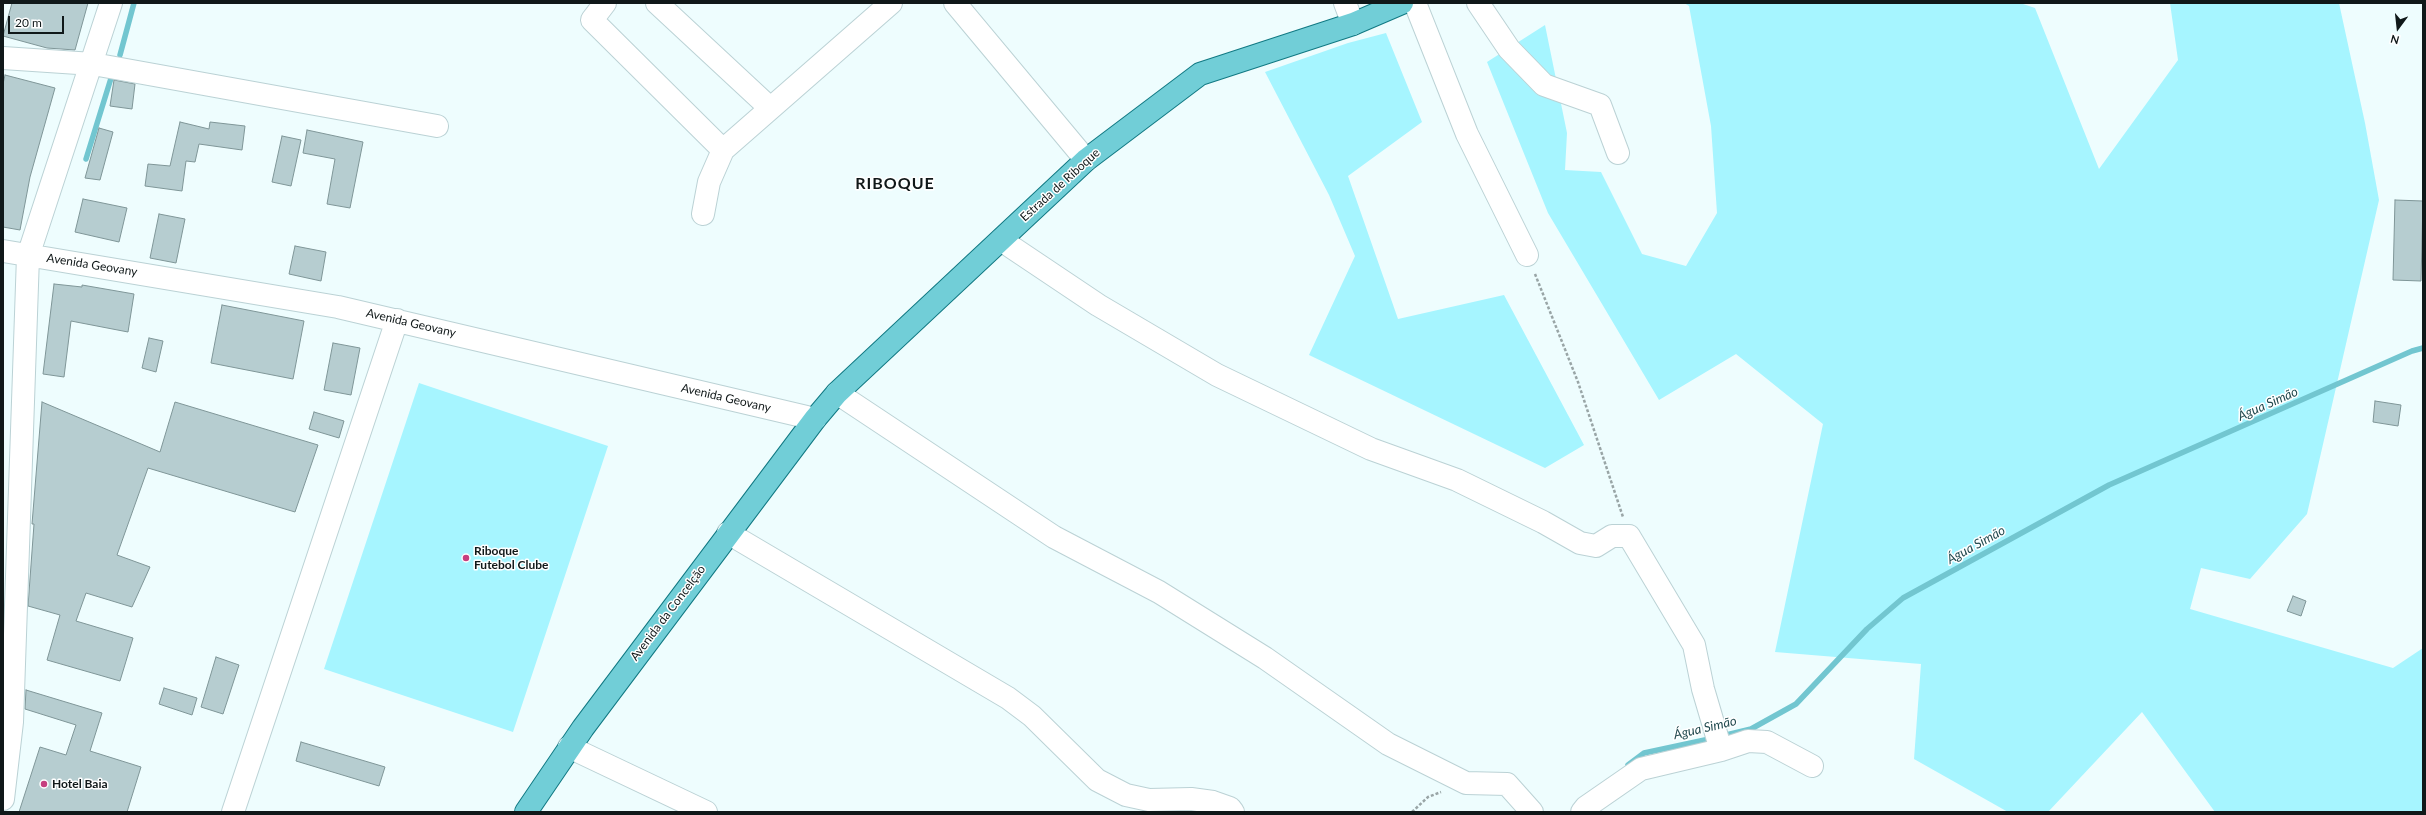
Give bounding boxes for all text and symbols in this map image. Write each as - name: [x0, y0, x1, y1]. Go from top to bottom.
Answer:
- scale bar: [10, 8, 66, 34]
- north arrow: [2378, 8, 2418, 48]
- text: 20 m: [15, 15, 42, 30]
- text: N: [2389, 33, 2401, 47]
- street label: Estrada de Riboque: [1017, 146, 1103, 224]
- district label: RIBOQUE: [855, 174, 935, 194]
- street label: Avenida Geovany: [46, 251, 138, 279]
- street label: Avenida Geovany: [365, 306, 457, 340]
- street label: Avenida Geovany: [680, 381, 772, 415]
- water label: Água Simão: [2235, 384, 2301, 424]
- water label: Água Simão: [1944, 523, 2008, 567]
- place label: Riboque Futebol Clube: [474, 544, 548, 572]
- marker: Riboque Futebol Clube: [461, 553, 471, 563]
- street label: Avenida da Concelção: [627, 562, 709, 664]
- water label: Água Simão: [1672, 713, 1738, 743]
- place label: Hotel Baia: [52, 777, 108, 791]
- marker: Hotel Baia: [39, 779, 49, 789]

